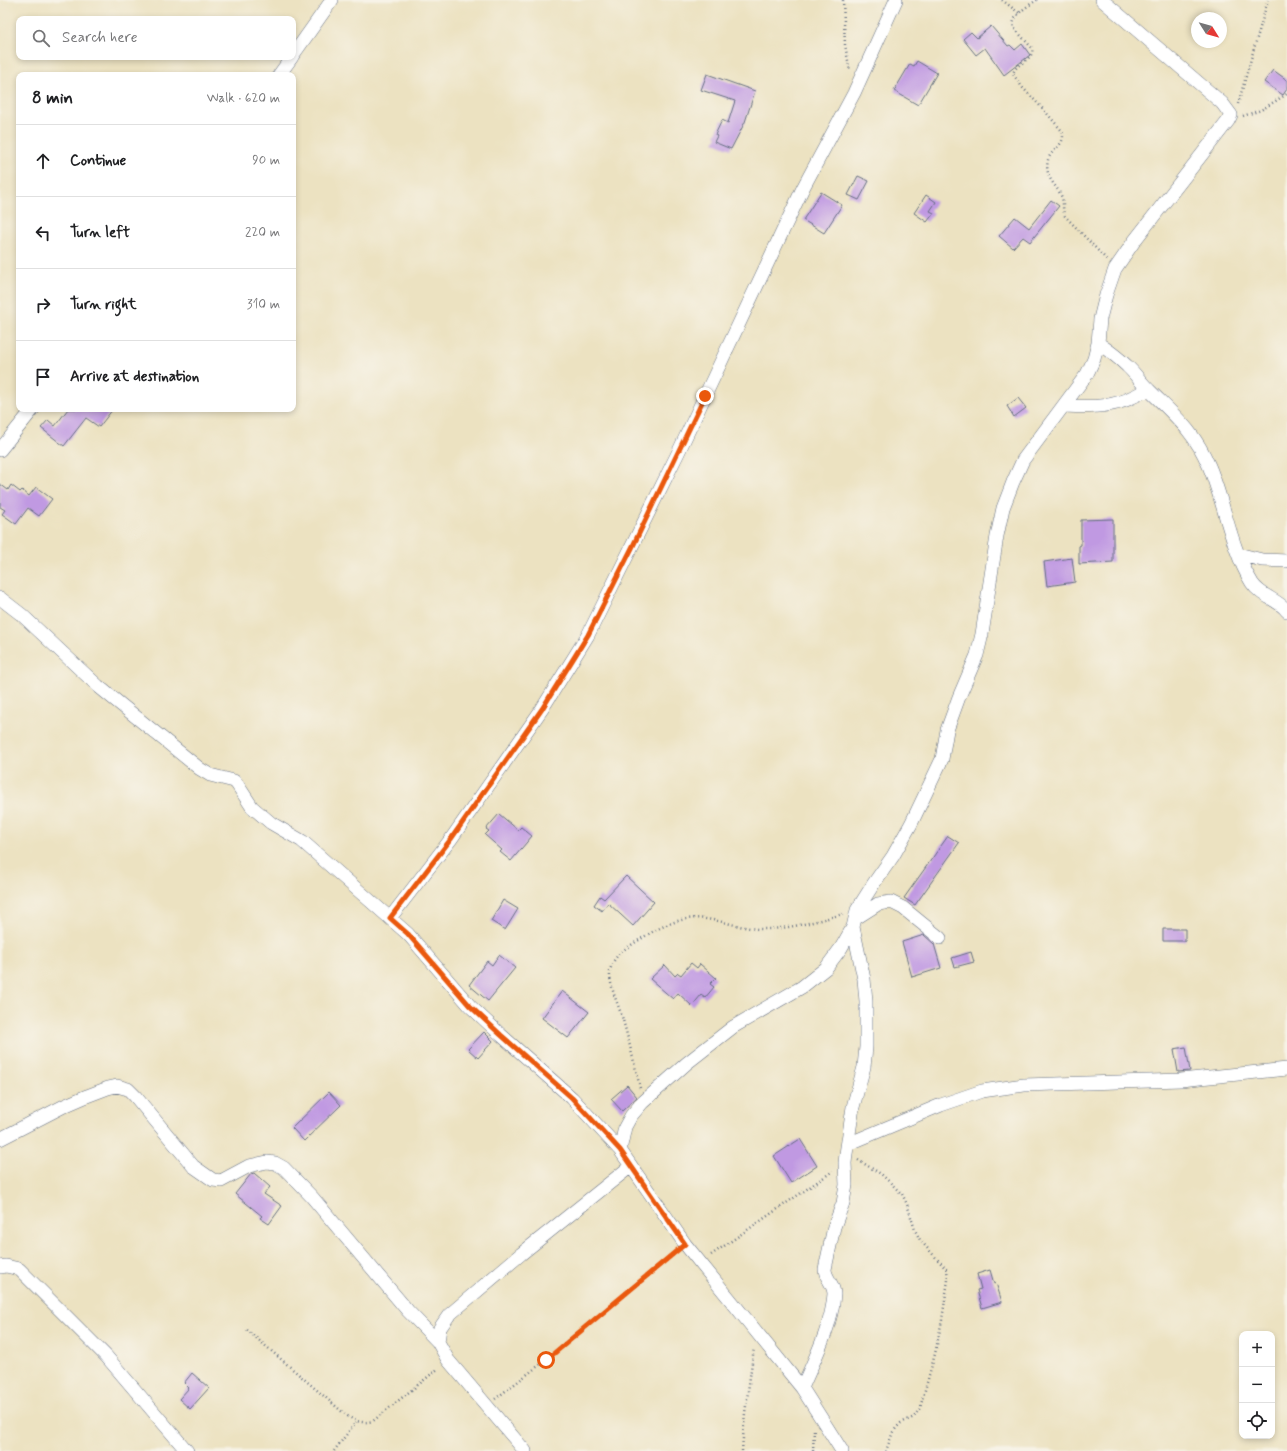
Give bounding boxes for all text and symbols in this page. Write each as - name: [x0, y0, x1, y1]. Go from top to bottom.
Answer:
- north arrow: [1191, 12, 1227, 48]
- search box: [16, 16, 296, 60]
- icon: search: [30, 27, 52, 49]
- text: Search here: [62, 28, 138, 48]
- text: 8 min: [32, 87, 73, 109]
- text: Walk · 620 m: [207, 90, 280, 107]
- icon: ahead: [32, 150, 54, 172]
- text: Continue: [70, 151, 126, 171]
- text: 90 m: [252, 152, 280, 169]
- icon: left: [32, 222, 54, 244]
- text: Turn left: [70, 223, 130, 243]
- text: 220 m: [245, 224, 280, 241]
- icon: right: [32, 294, 54, 316]
- text: Turn right: [70, 295, 137, 315]
- text: 310 m: [247, 296, 280, 313]
- icon: arrive: [32, 366, 54, 388]
- text: Arrive at destination: [70, 367, 199, 387]
- route end: [696, 387, 714, 405]
- map controls: [1239, 1331, 1275, 1439]
- button: +: [1239, 1331, 1275, 1367]
- route start: [537, 1351, 555, 1369]
- button: −: [1239, 1367, 1275, 1403]
- button: locate: [1239, 1403, 1275, 1439]

